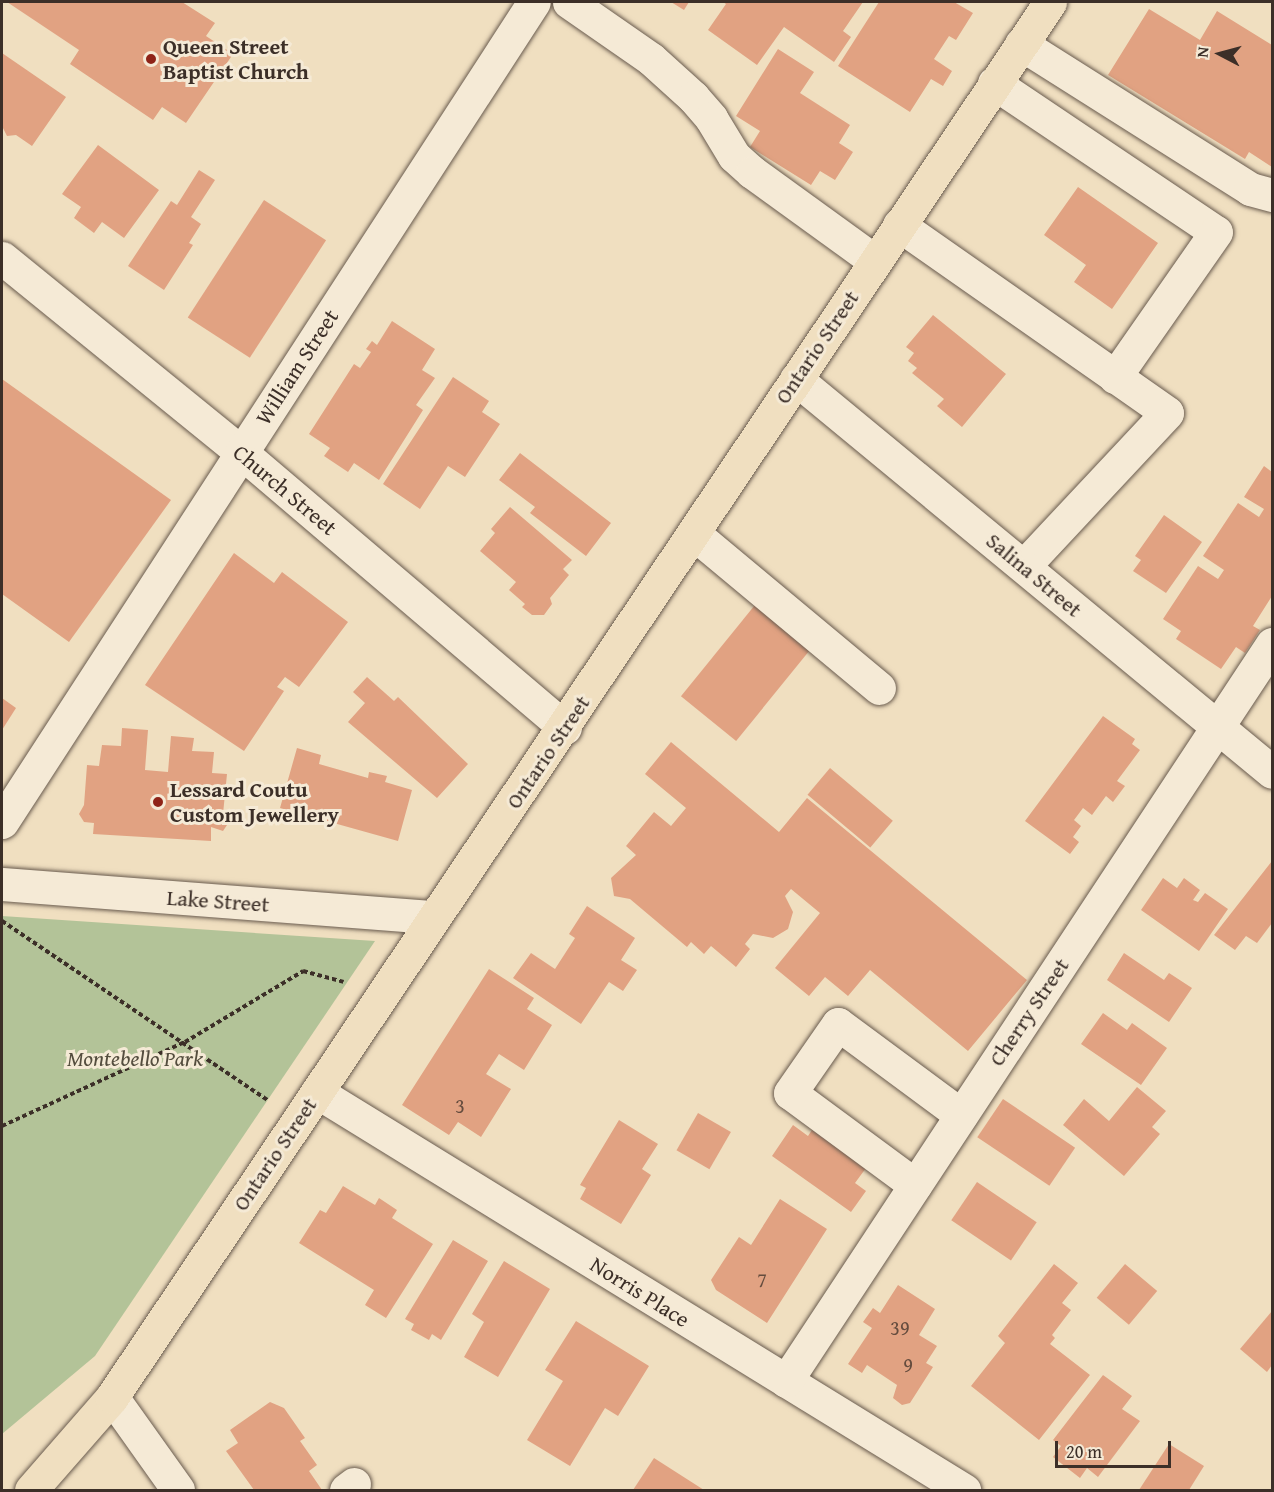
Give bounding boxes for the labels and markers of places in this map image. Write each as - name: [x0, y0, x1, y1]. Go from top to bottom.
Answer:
- place label: Queen Street Baptist Church: [163, 33, 309, 84]
- marker: Queen Street Baptist Church: [144, 52, 158, 66]
- place label: Lessard Coutu Custom Jewellery: [170, 776, 339, 828]
- marker: Lessard Coutu Custom Jewellery: [151, 795, 165, 809]

